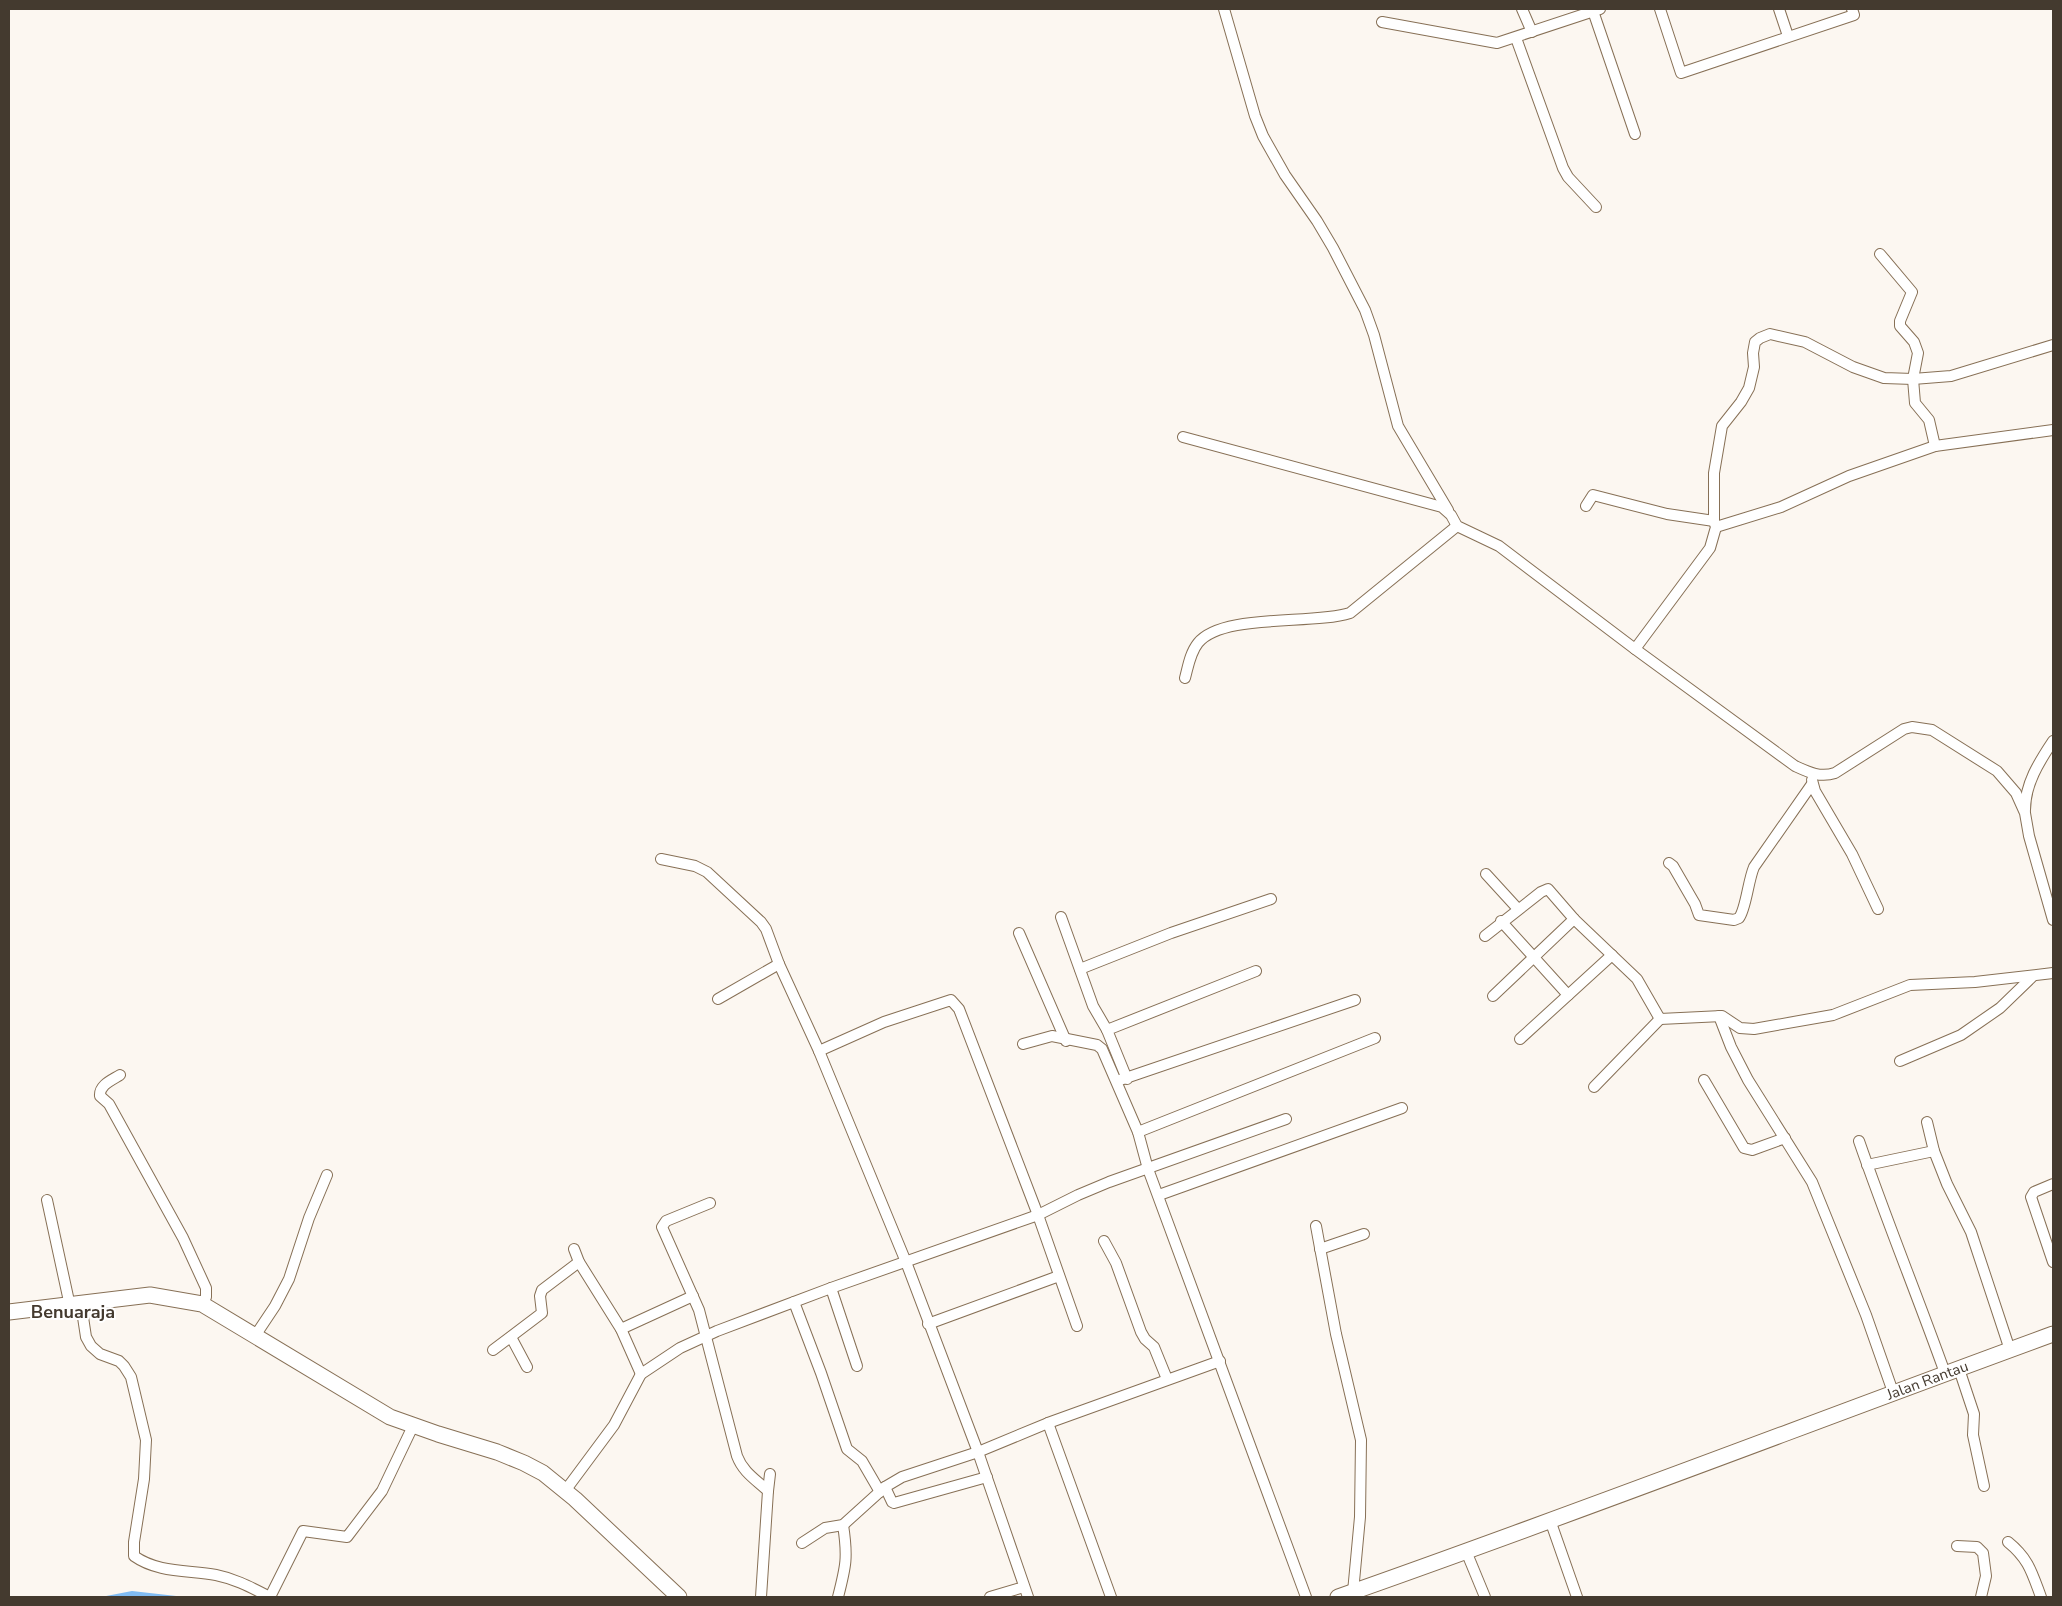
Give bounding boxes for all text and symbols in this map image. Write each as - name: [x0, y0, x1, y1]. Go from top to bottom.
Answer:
- district label: Benuaraja: [31, 1300, 115, 1324]
- street label: Jalan Rantau: [1883, 1356, 1971, 1405]

